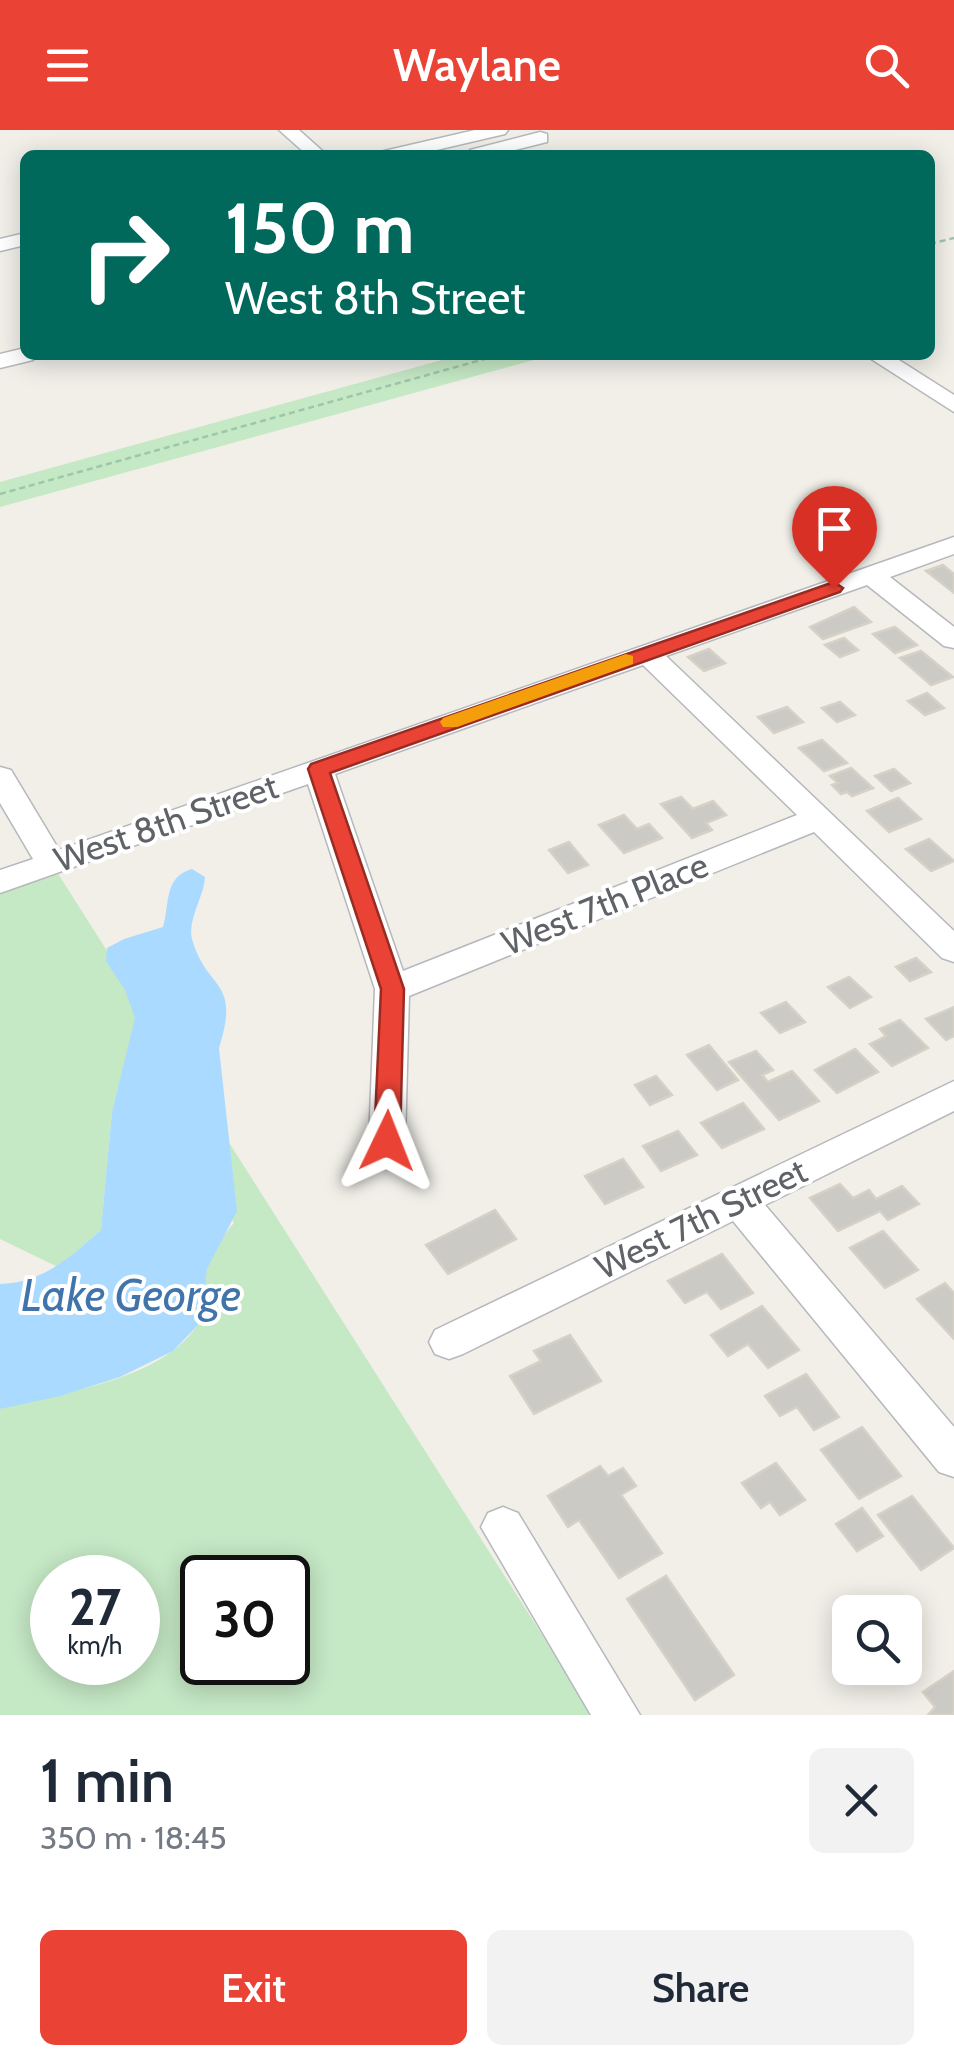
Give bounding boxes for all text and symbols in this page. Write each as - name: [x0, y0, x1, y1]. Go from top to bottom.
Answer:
- icon: menu: [40, 38, 95, 93]
- text: Waylane: [393, 38, 561, 92]
- icon: search: [859, 38, 914, 93]
- text: 150 m: [225, 185, 414, 271]
- icon: right: [60, 190, 190, 320]
- text: West 8th Street: [225, 271, 525, 325]
- pin: [792, 486, 877, 589]
- icon: arrive: [807, 501, 862, 556]
- street label: West 8th Street: [48, 764, 283, 881]
- street label: West 7th Place: [495, 843, 714, 964]
- position arrow: [335, 1089, 439, 1193]
- street label: West 7th Street: [588, 1149, 814, 1288]
- water label: Lake George: [21, 1268, 241, 1322]
- speed limit sign: 30: [180, 1555, 310, 1685]
- text: 27: [69, 1577, 121, 1638]
- map controls: [832, 1595, 922, 1685]
- button: search: [832, 1595, 922, 1685]
- text: km/h: [68, 1630, 122, 1660]
- text: 1 min: [40, 1744, 174, 1817]
- button: close: [809, 1748, 914, 1853]
- text: 350 m · 18:45: [40, 1818, 227, 1857]
- button: Exit: [40, 1930, 467, 2045]
- button: Share: [487, 1930, 914, 2045]

